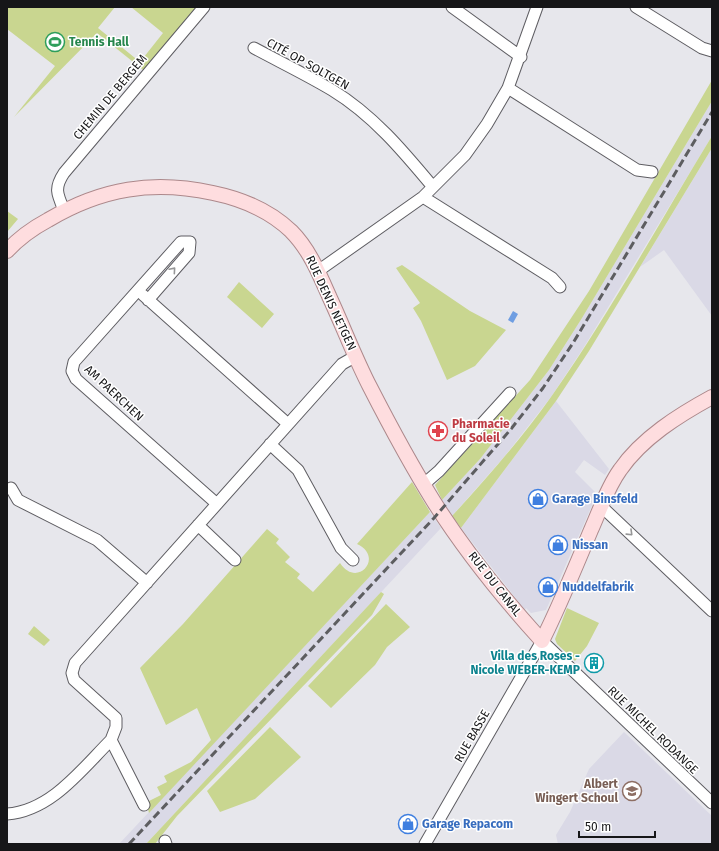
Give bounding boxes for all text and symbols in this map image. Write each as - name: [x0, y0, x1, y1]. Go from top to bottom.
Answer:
- sports icon: Tennis Hall: [44, 31, 66, 53]
- place label: Tennis Hall: [69, 35, 129, 49]
- street label: CITÉ OP SOLTGEN: [264, 35, 352, 93]
- street label: CHEMIN DE BERGEM: [70, 51, 150, 143]
- street label: RUE DENIS NETGEN: [303, 253, 359, 353]
- one-way arrow: [169, 268, 176, 275]
- street label: AM PAERCHEN: [82, 362, 146, 424]
- place label: Pharmacie du Soleil: [452, 417, 510, 445]
- pharmacy icon: Pharmacie du Soleil: [427, 420, 449, 442]
- shop icon: Garage Binsfeld: [527, 488, 549, 510]
- place label: Garage Binsfeld: [552, 492, 638, 506]
- one-way arrow: [625, 528, 633, 536]
- shop icon: Nissan: [547, 534, 569, 556]
- place label: Nissan: [572, 538, 608, 552]
- street label: RUE DU CANAL: [465, 549, 525, 619]
- shop icon: Nuddelfabrik: [537, 576, 559, 598]
- place label: Nuddelfabrik: [562, 580, 634, 594]
- place label: Villa des Roses - Nicole WEBER-KEMP: [470, 649, 580, 677]
- building icon: Villa des Roses - Nicole WEBER-KEMP: [583, 652, 605, 674]
- street label: RUE MICHEL RODANGE: [605, 683, 701, 777]
- street label: RUE BASSE: [451, 707, 493, 765]
- place label: Albert Wingert Schoul: [535, 777, 618, 805]
- school or university icon: Albert Wingert Schoul: [621, 780, 643, 802]
- shop icon: Garage Repacom: [397, 813, 419, 835]
- scale bar: [579, 813, 655, 839]
- place label: Garage Repacom: [422, 817, 513, 831]
- text: 50 m: [585, 820, 611, 834]

